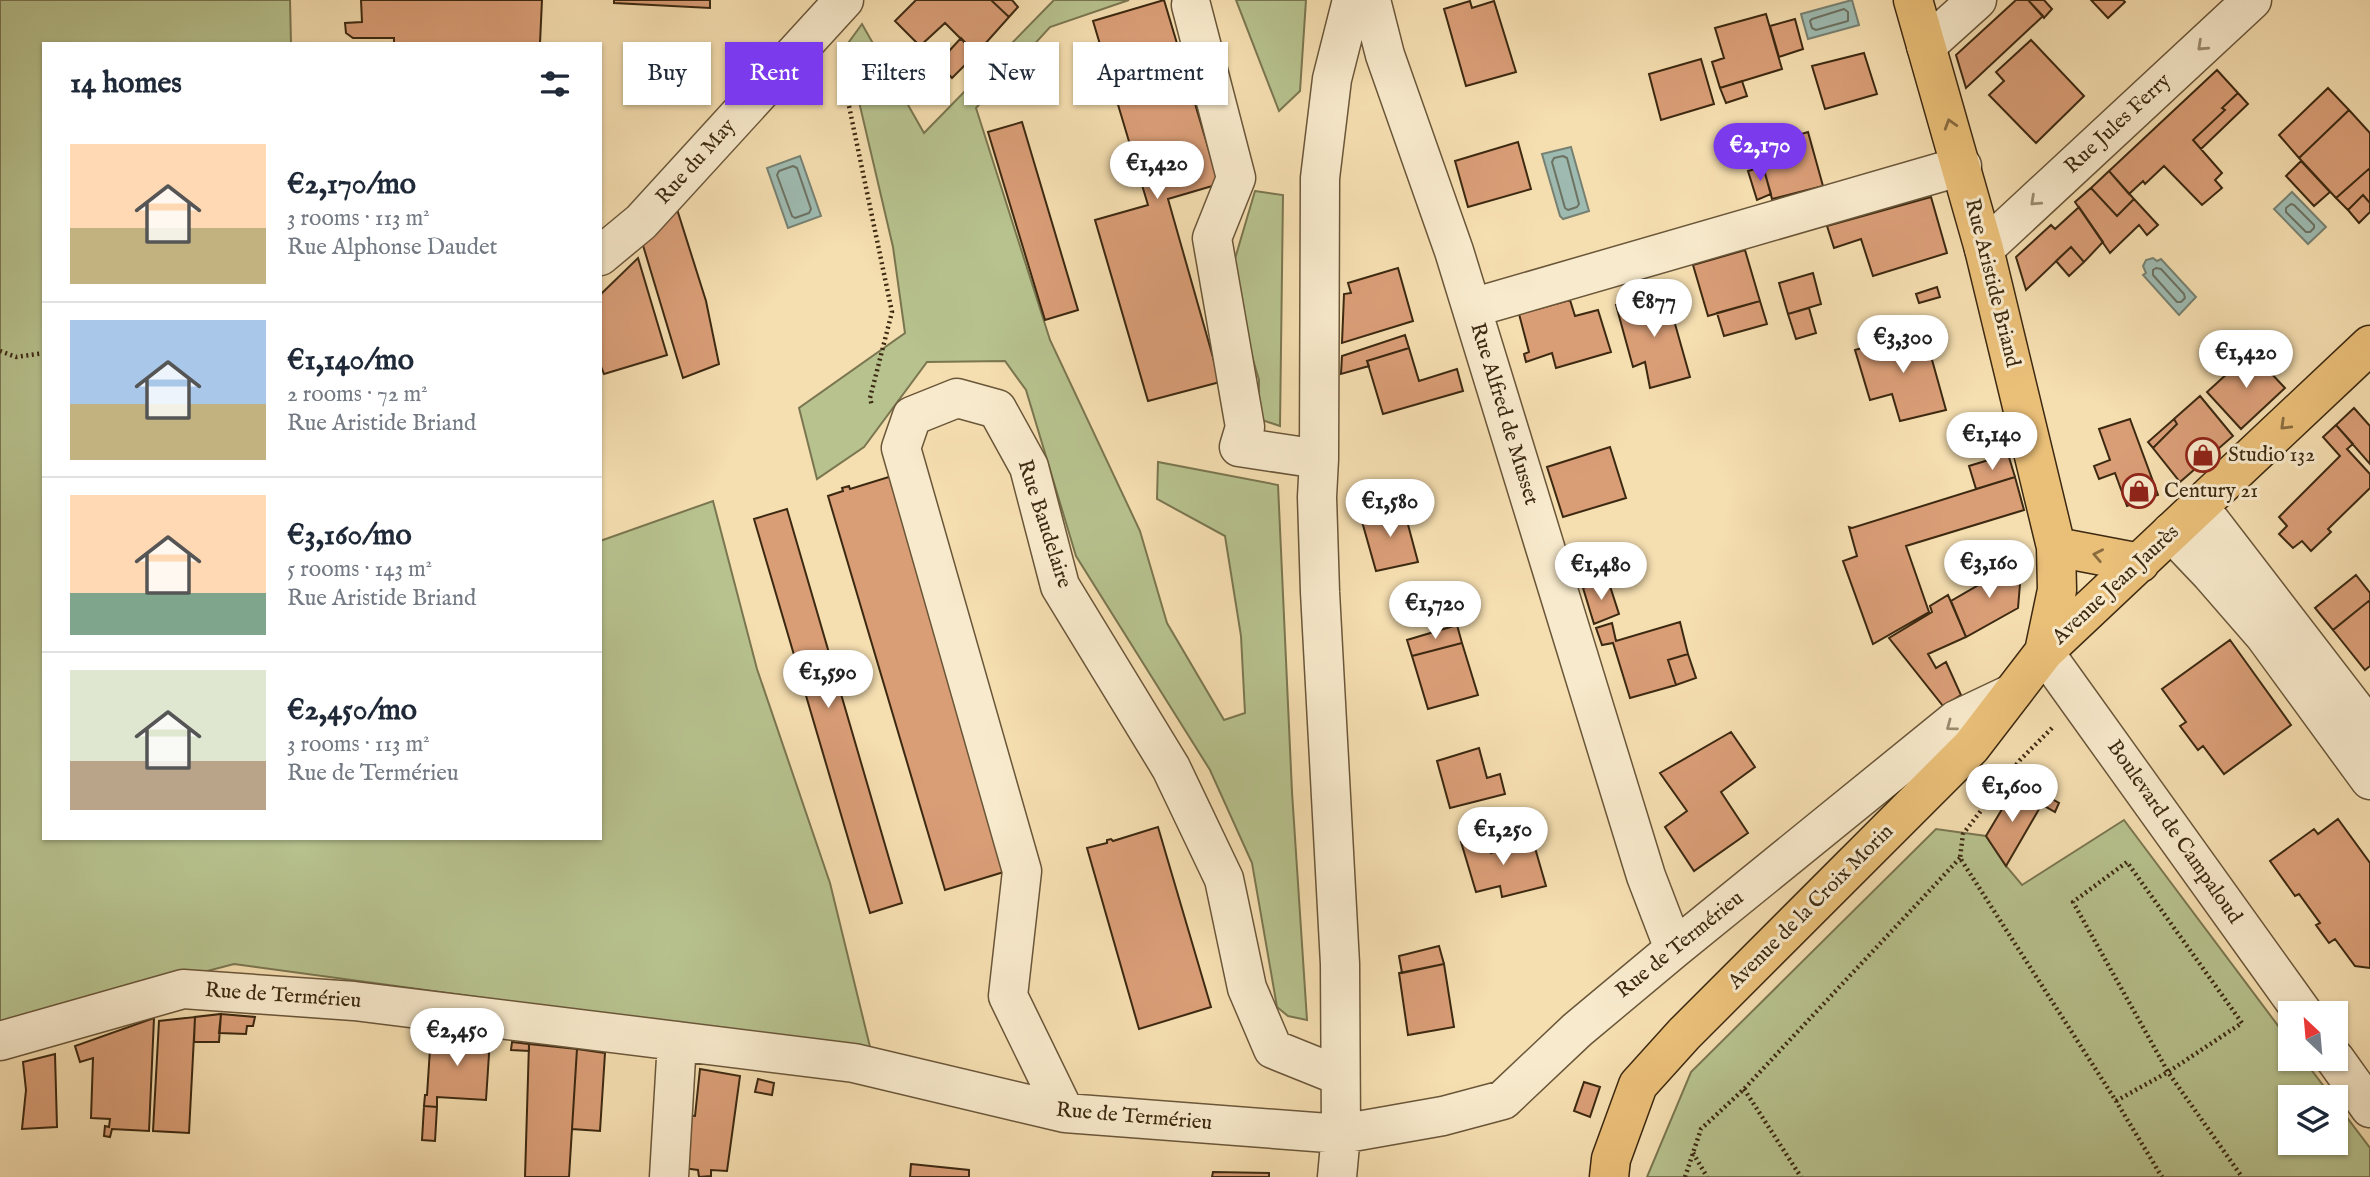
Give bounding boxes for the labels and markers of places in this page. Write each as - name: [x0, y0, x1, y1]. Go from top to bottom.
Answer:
- pin: €2,170: [1703, 124, 1817, 183]
- pin: €1,420: [1100, 142, 1214, 201]
- pin: €877: [1613, 280, 1695, 339]
- pin: €3,300: [1846, 316, 1960, 375]
- pin: €1,420: [2189, 330, 2303, 390]
- pin: €1,140: [1935, 412, 2049, 472]
- shop icon: Studio 132: [2184, 436, 2222, 474]
- place label: Studio 132: [2228, 442, 2315, 469]
- shop icon: Century 21: [2120, 472, 2158, 510]
- place label: Century 21: [2164, 478, 2258, 505]
- pin: €1,580: [1333, 480, 1447, 539]
- pin: €3,160: [1932, 540, 2046, 600]
- pin: €1,480: [1544, 542, 1658, 602]
- pin: €1,720: [1378, 582, 1492, 641]
- pin: €1,590: [771, 650, 885, 710]
- pin: €1,600: [1955, 764, 2069, 824]
- pin: €1,250: [1446, 808, 1560, 867]
- pin: €2,450: [400, 1009, 514, 1068]

